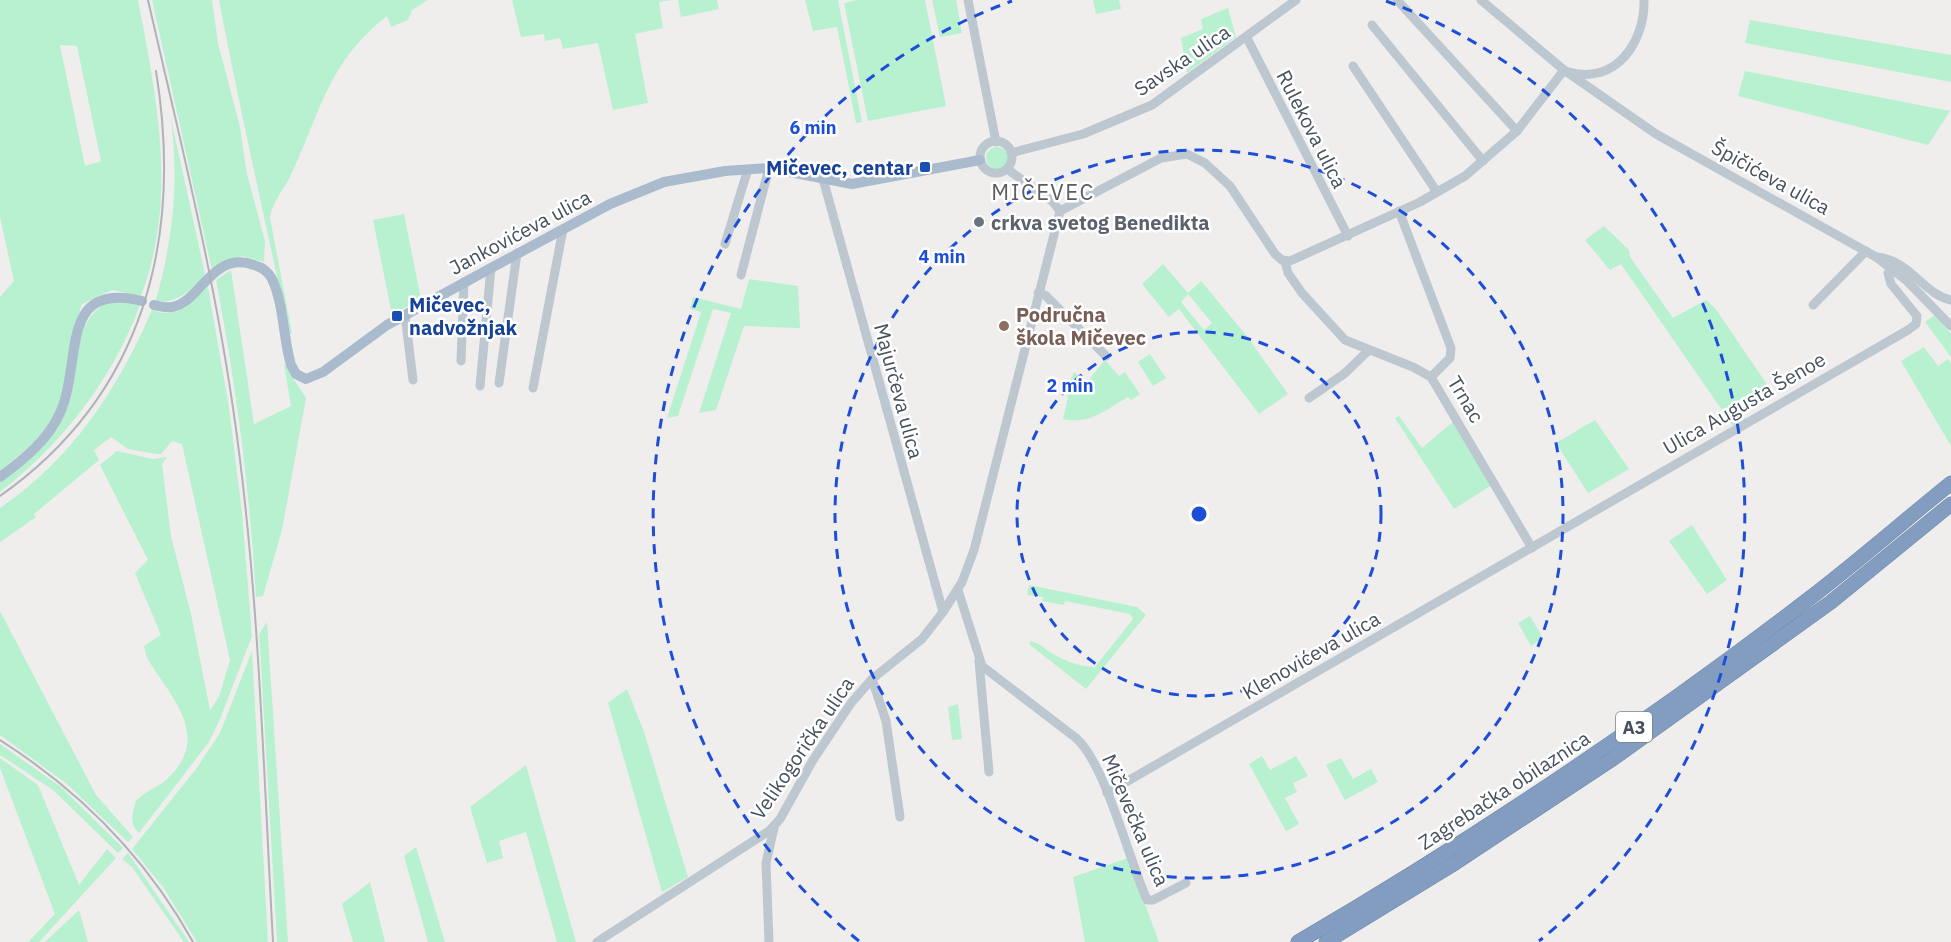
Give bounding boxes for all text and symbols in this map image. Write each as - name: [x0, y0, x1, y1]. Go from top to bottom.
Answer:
- street label: Savska ulica: [1129, 18, 1235, 102]
- street label: Rulekova ulica: [1271, 65, 1354, 193]
- text: 6 min: [789, 116, 837, 139]
- street label: Špičićeva ulica: [1707, 133, 1835, 221]
- place label: Mičevec, centar: [766, 154, 913, 181]
- marker: Mičevec, centar: [918, 160, 932, 174]
- district label: MIČEVEC: [991, 177, 1095, 206]
- street label: Jankovićeva ulica: [444, 183, 596, 281]
- place label: crkva svetog Benedikta: [991, 209, 1210, 236]
- marker: crkva svetog Benedikta: [972, 215, 986, 229]
- text: 4 min: [918, 245, 966, 268]
- place label: Mičevec, nadvožnjak: [409, 291, 518, 341]
- place label: Područna škola Mičevec: [1016, 301, 1146, 351]
- marker: Mičevec, nadvožnjak: [390, 309, 404, 323]
- marker: Područna škola Mičevec: [997, 319, 1011, 333]
- street label: Majurčeva ulica: [868, 320, 930, 462]
- street label: Ulica Augusta Šenoe: [1658, 345, 1830, 461]
- street label: Trnac: [1442, 371, 1490, 427]
- text: 2 min: [1046, 374, 1094, 397]
- centre of rings: [1189, 504, 1209, 524]
- street label: Klenovićeva ulica: [1237, 604, 1385, 705]
- street label: Velikogorička ulica: [744, 671, 860, 825]
- road number: A3: [1616, 712, 1652, 742]
- street label: Zagrebačka obilaznica: [1413, 724, 1595, 856]
- street label: Mičevečka ulica: [1096, 750, 1176, 891]

